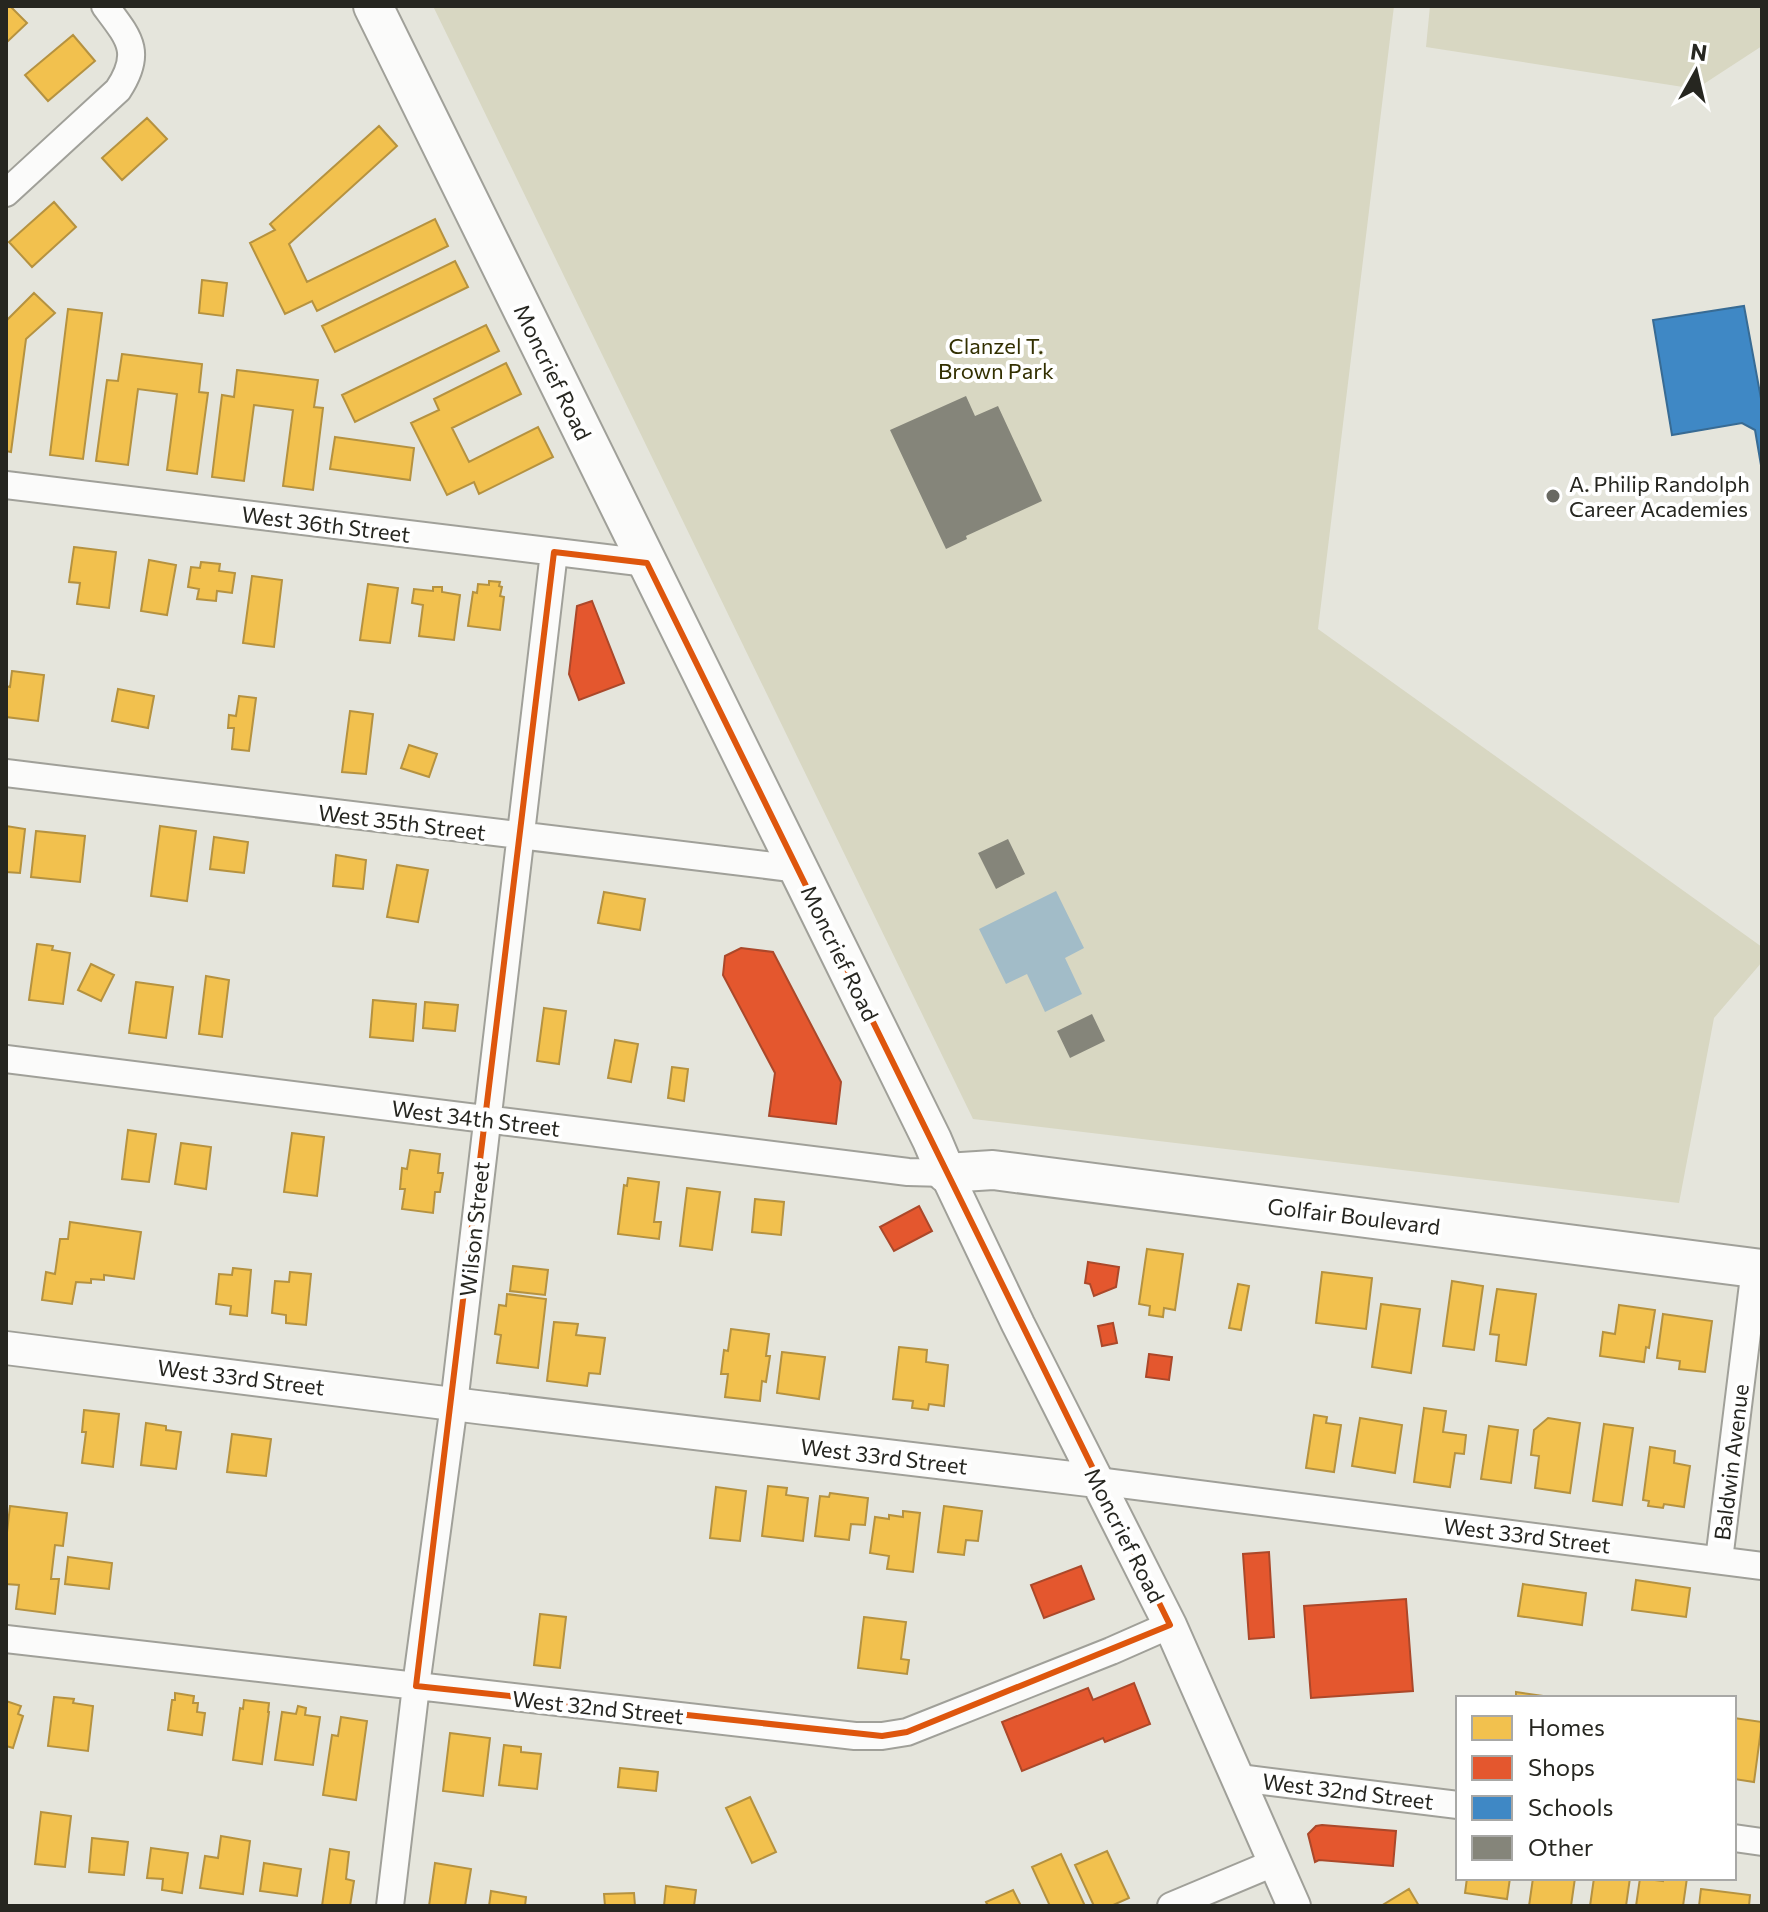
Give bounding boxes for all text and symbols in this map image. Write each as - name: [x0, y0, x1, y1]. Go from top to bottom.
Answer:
- north arrow: [1656, 32, 1736, 112]
- text: N: [1689, 37, 1709, 66]
- street label: Moncrief Road: [508, 300, 598, 444]
- park label: Clanzel T. Brown Park: [938, 332, 1054, 384]
- place label: A. Philip Randolph Career Academies: [1569, 470, 1750, 522]
- marker: A. Philip Randolph Career Academies: [1544, 487, 1562, 505]
- street label: West 36th Street: [240, 500, 412, 548]
- street label: West 35th Street: [317, 798, 487, 846]
- street label: Moncrief Road: [795, 881, 885, 1025]
- street label: West 34th Street: [390, 1094, 562, 1142]
- street label: Wilson Street: [453, 1160, 495, 1298]
- street label: Golfair Boulevard: [1266, 1192, 1442, 1240]
- street label: West 33rd Street: [156, 1353, 326, 1401]
- street label: Baldwin Avenue: [1708, 1382, 1754, 1542]
- street label: West 33rd Street: [799, 1432, 969, 1480]
- street label: Moncrief Road: [1079, 1463, 1171, 1607]
- street label: West 33rd Street: [1442, 1511, 1612, 1559]
- street label: West 32nd Street: [511, 1685, 685, 1729]
- legend: [1456, 1696, 1736, 1880]
- text: Homes: [1528, 1712, 1605, 1741]
- text: Shops: [1528, 1752, 1595, 1781]
- street label: West 32nd Street: [1261, 1767, 1435, 1815]
- text: Schools: [1528, 1792, 1613, 1821]
- text: Other: [1528, 1832, 1594, 1861]

